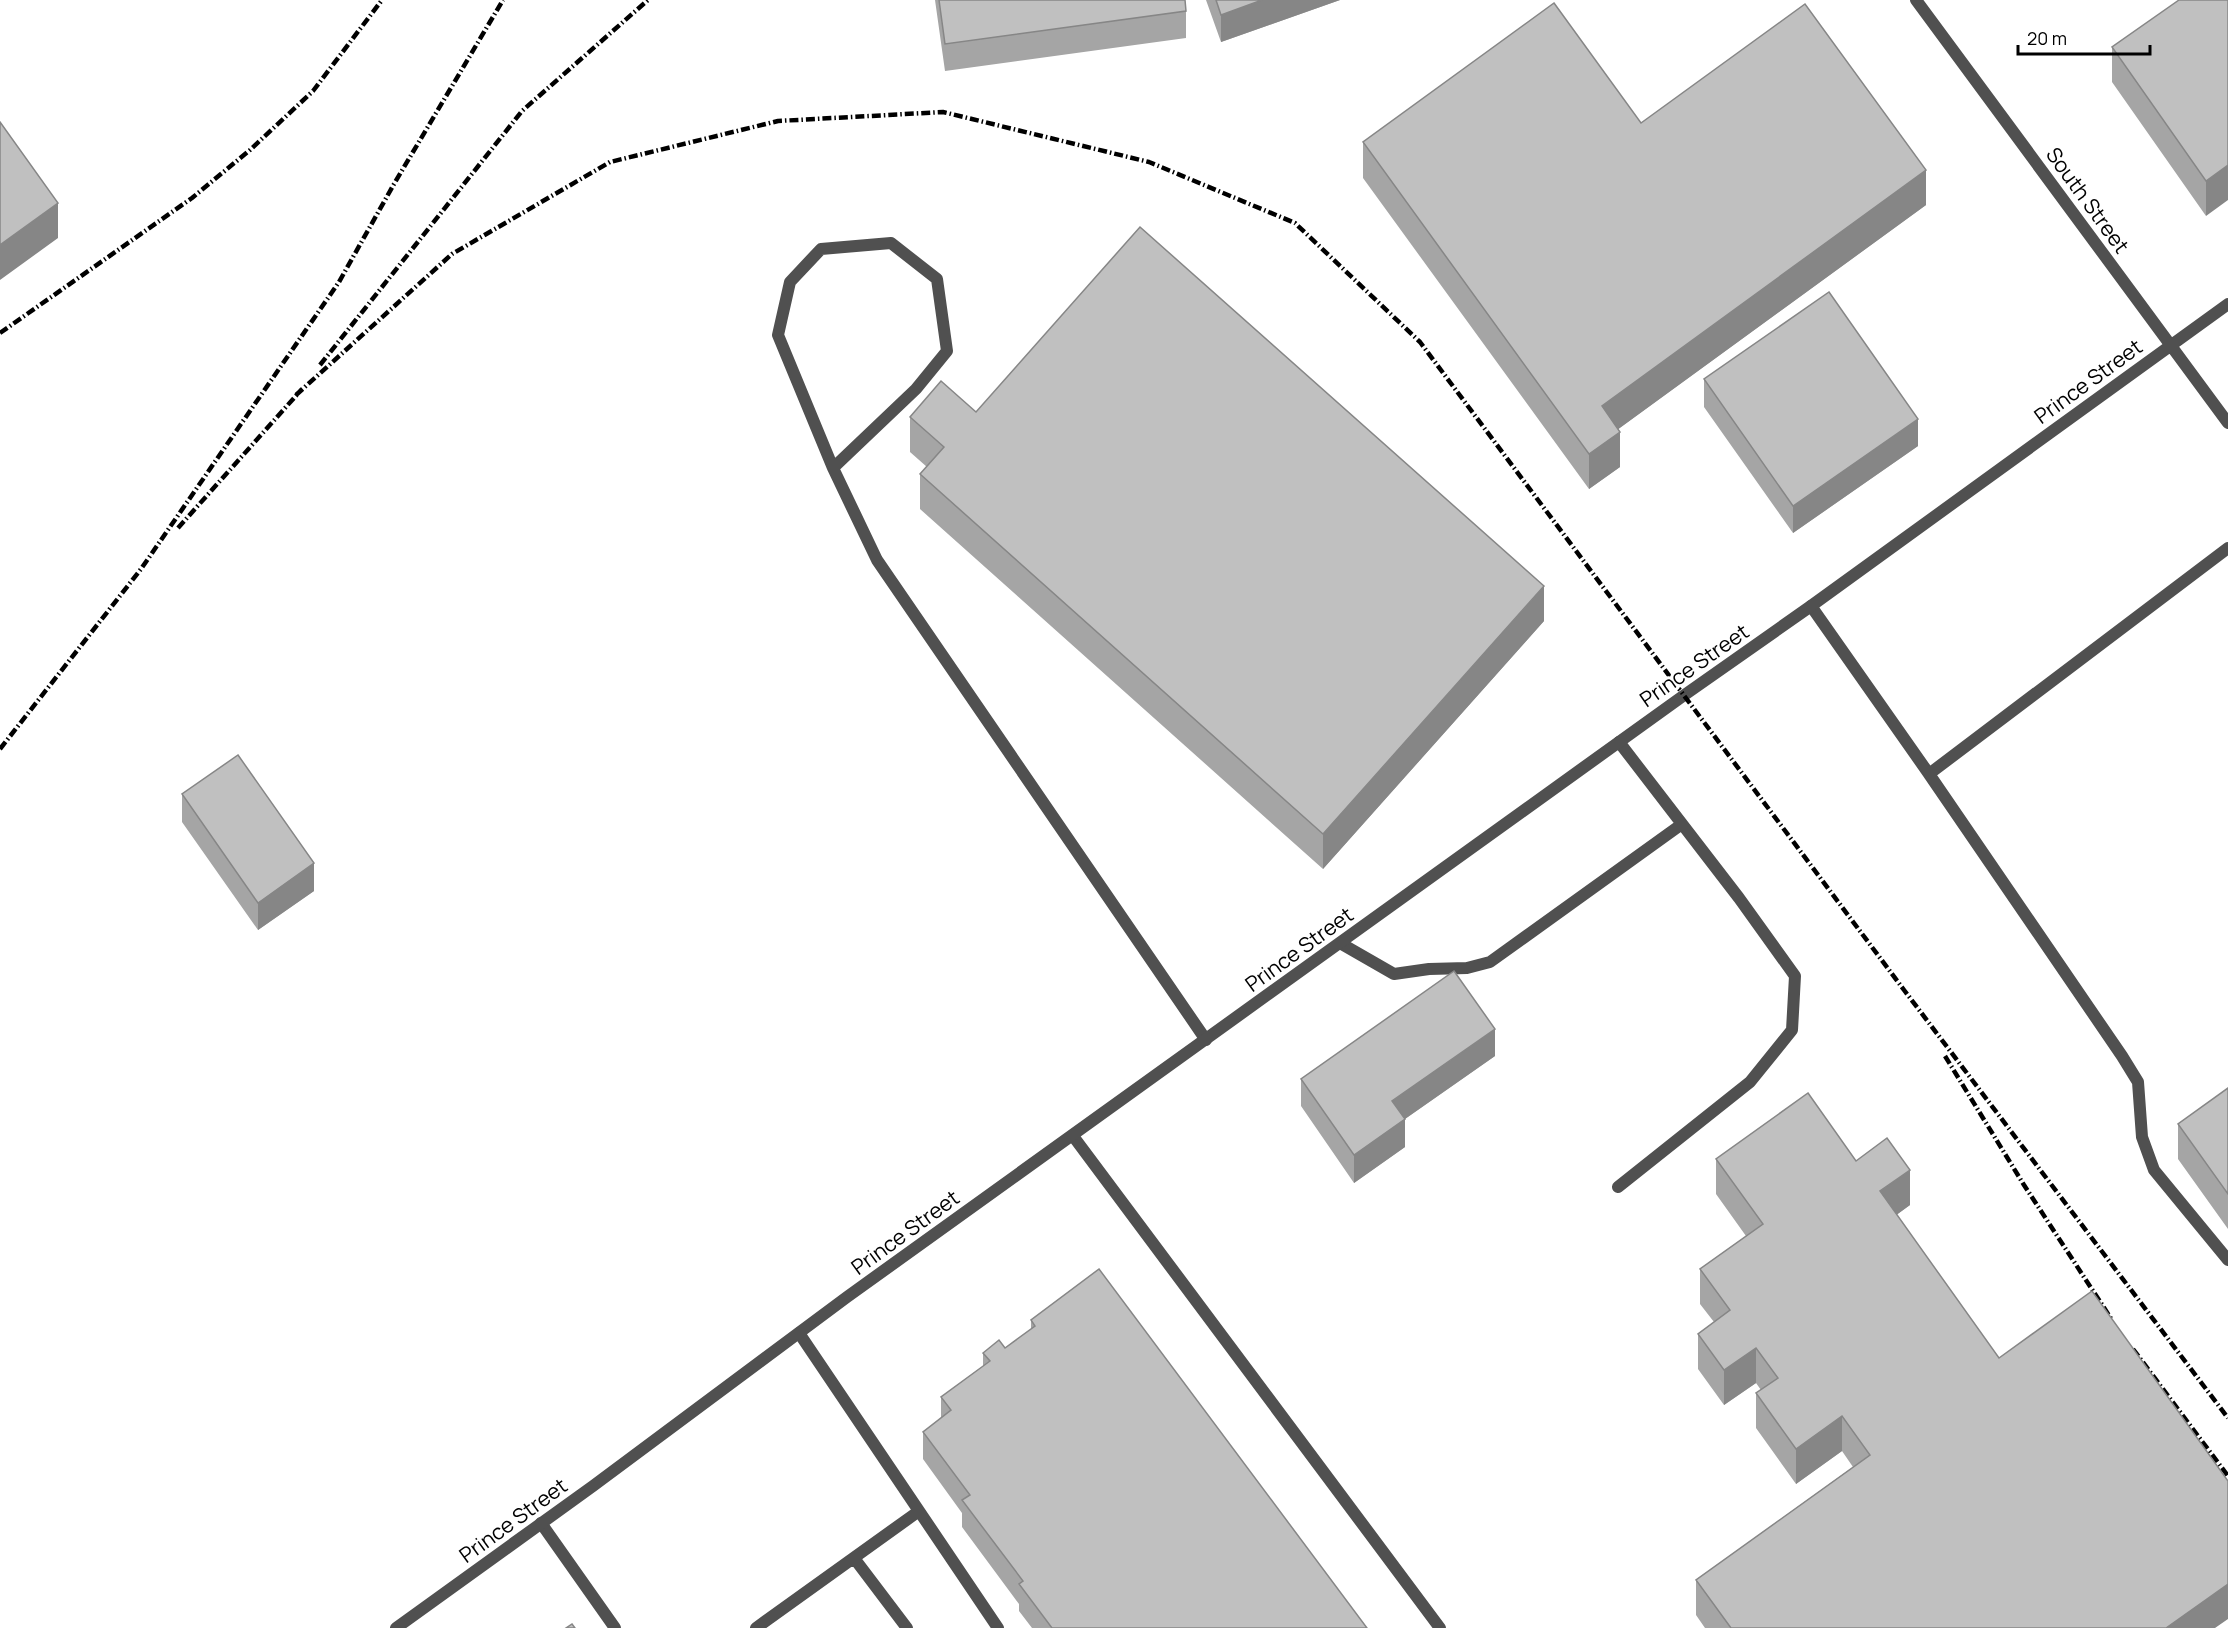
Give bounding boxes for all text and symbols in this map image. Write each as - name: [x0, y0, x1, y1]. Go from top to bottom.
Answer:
- scale bar: [2018, 18, 2150, 56]
- text: 20 m: [2027, 26, 2067, 50]
- street label: South Street: [2040, 141, 2136, 259]
- street label: Prince Street: [2028, 332, 2148, 430]
- street label: Prince Street: [1634, 617, 1754, 713]
- street label: Prince Street: [1239, 900, 1359, 998]
- street label: Prince Street: [845, 1183, 965, 1281]
- street label: Prince Street: [453, 1471, 573, 1569]

